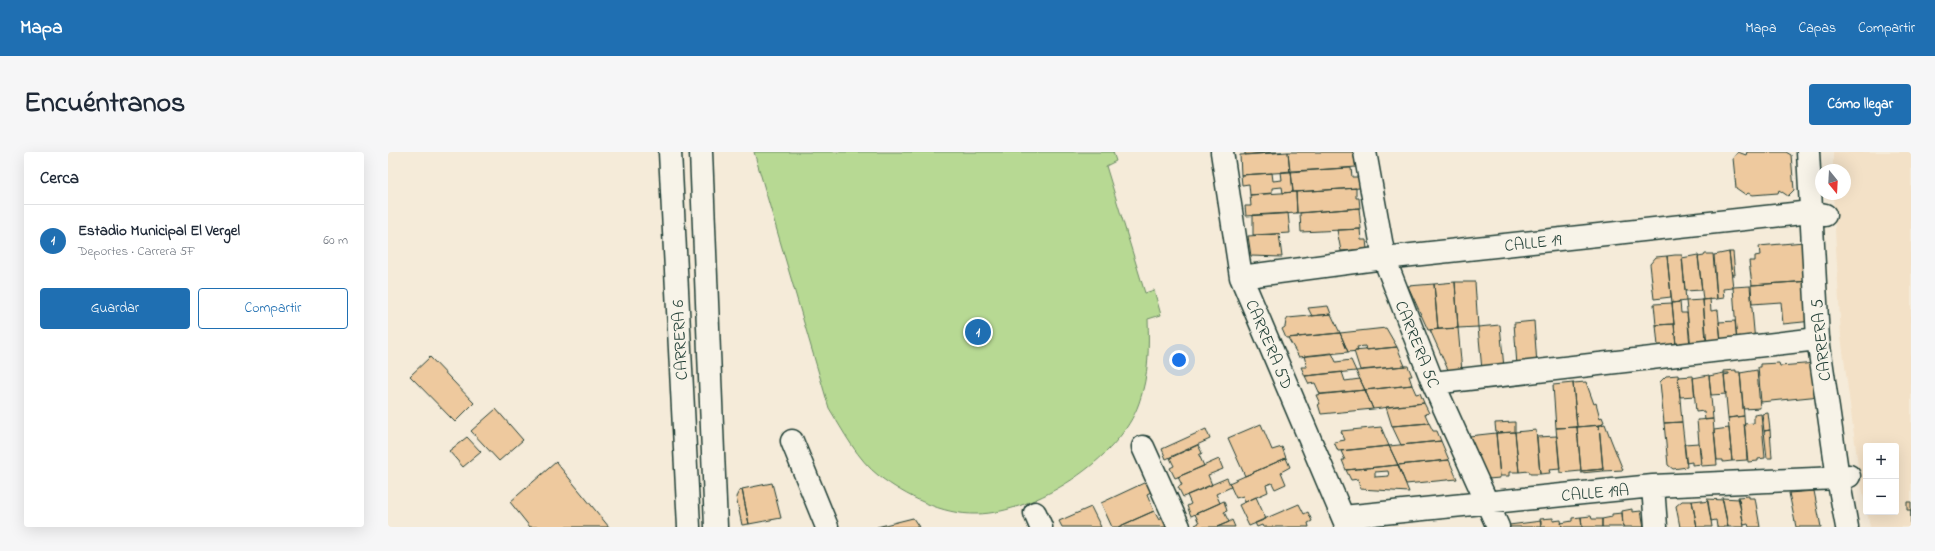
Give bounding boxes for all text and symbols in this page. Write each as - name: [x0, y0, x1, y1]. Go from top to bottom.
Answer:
- text: Mapa: [20, 15, 62, 42]
- text: Mapa: [1745, 18, 1777, 39]
- text: Capas: [1799, 18, 1836, 39]
- text: Compartir: [1858, 18, 1915, 39]
- text: Encuéntranos: [24, 84, 185, 125]
- button: Cómo llegar: [1809, 84, 1911, 125]
- north arrow: [1815, 164, 1851, 200]
- text: Cerca: [40, 166, 79, 191]
- text: Estadio Municipal El Vergel: [78, 220, 240, 242]
- street label: CALLE 19: [1503, 228, 1563, 259]
- text: 1: [51, 231, 55, 250]
- text: 60 m: [323, 231, 348, 250]
- text: Deportes · Carrera 5F: [78, 242, 196, 261]
- button: Guardar: [40, 288, 190, 329]
- button: Compartir: [198, 288, 348, 329]
- street label: CARRERA 5D: [1239, 296, 1299, 393]
- street label: CARRERA 5C: [1388, 297, 1445, 392]
- street label: CARRERA 5: [1805, 297, 1838, 382]
- street label: CARRERA 6: [666, 299, 695, 381]
- pin: 1: [965, 317, 991, 347]
- your location: [1169, 350, 1189, 370]
- map controls: [1863, 443, 1899, 515]
- button: +: [1863, 443, 1899, 479]
- street label: CALLE 19A: [1560, 478, 1630, 509]
- button: −: [1863, 479, 1899, 515]

